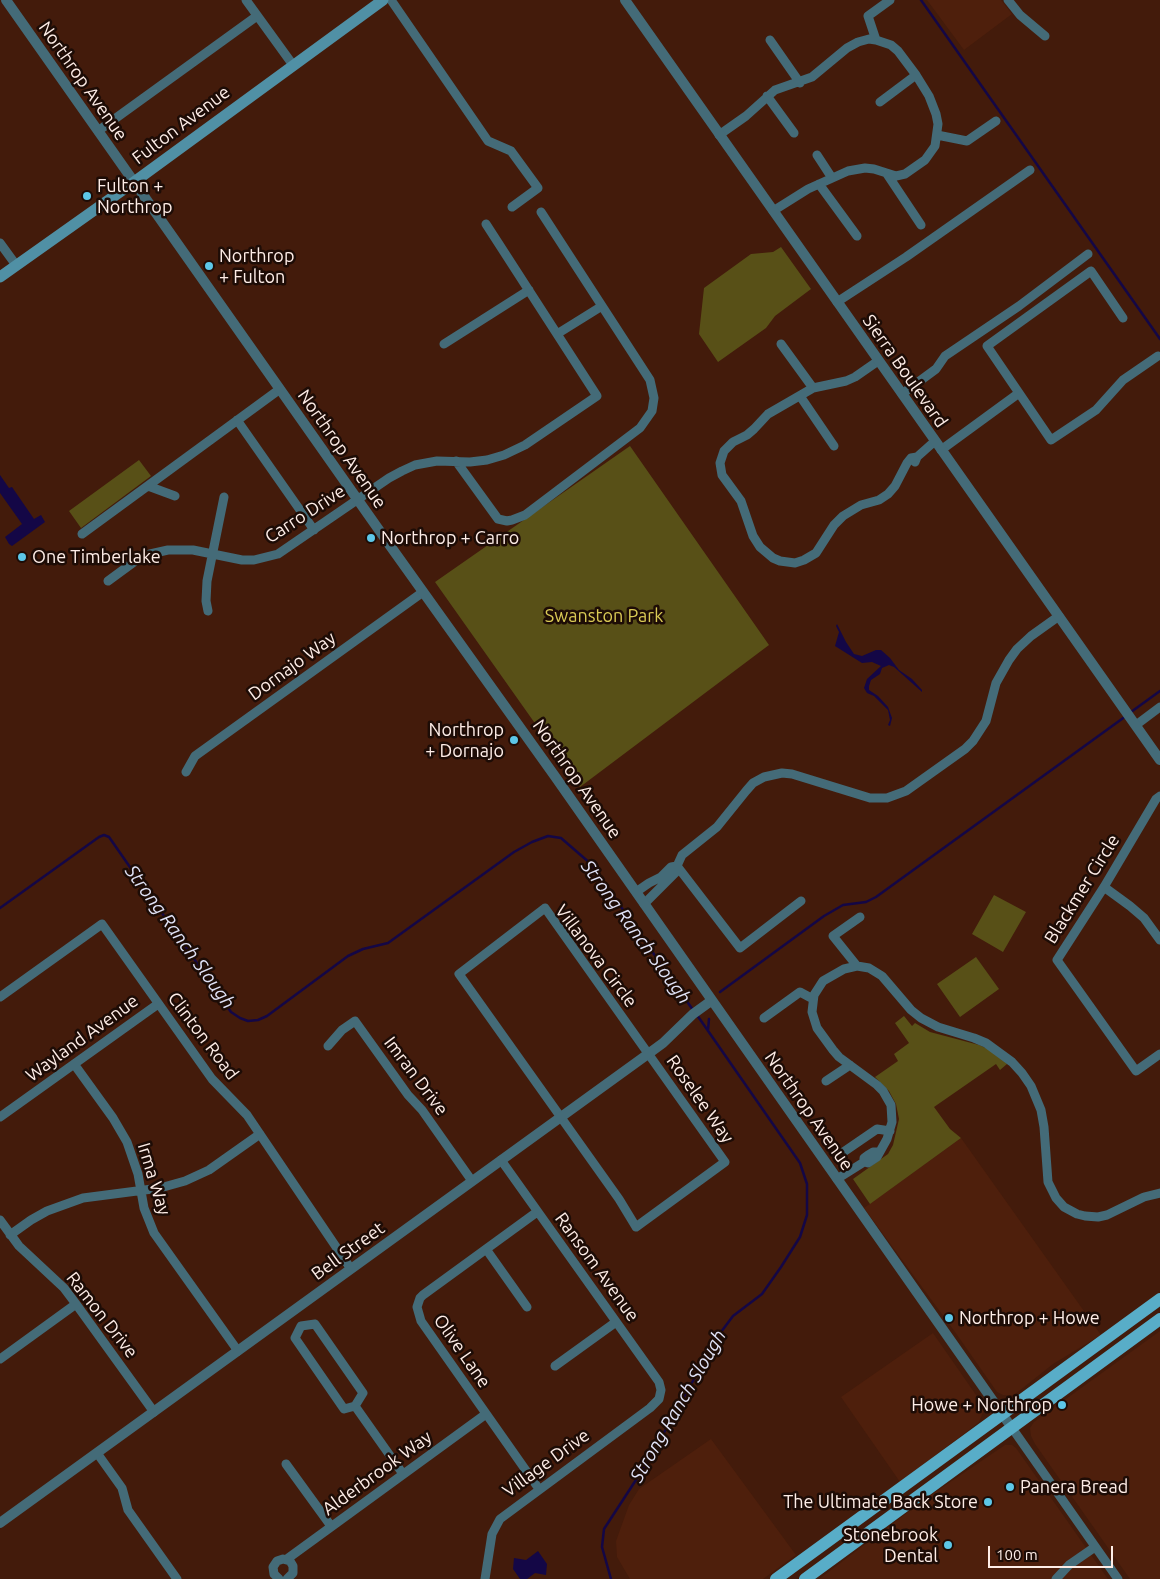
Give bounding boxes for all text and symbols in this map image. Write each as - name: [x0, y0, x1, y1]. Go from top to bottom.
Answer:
- street label: Northrop Avenue: [34, 17, 132, 145]
- street label: Fulton Avenue: [128, 81, 234, 169]
- place label: Fulton + Northrop: [97, 175, 172, 218]
- marker: Fulton + Northrop: [81, 190, 93, 202]
- place label: Northrop + Fulton: [219, 245, 294, 288]
- marker: Northrop + Fulton: [203, 260, 215, 272]
- street label: Sierra Boulevard: [858, 310, 952, 432]
- street label: Northrop Avenue: [293, 385, 391, 513]
- street label: Carro Drive: [261, 480, 349, 548]
- place label: Northrop + Carro: [381, 527, 519, 549]
- marker: Northrop + Carro: [365, 532, 377, 544]
- place label: One Timberlake: [32, 546, 161, 568]
- marker: One Timberlake: [16, 551, 28, 563]
- park label: Swanston Park: [545, 605, 663, 627]
- street label: Dornajo Way: [244, 627, 340, 705]
- street label: Northrop Avenue: [528, 715, 626, 843]
- place label: Northrop + Dornajo: [425, 719, 504, 762]
- marker: Northrop + Dornajo: [508, 734, 520, 746]
- street label: Blackmer Circle: [1040, 830, 1124, 948]
- water label: Strong Ranch Slough: [576, 856, 696, 1008]
- water label: Strong Ranch Slough: [120, 861, 240, 1013]
- street label: Villanova Circle: [550, 900, 642, 1012]
- street label: Clinton Road: [163, 988, 243, 1084]
- street label: Wayland Avenue: [22, 990, 142, 1086]
- street label: Imran Drive: [379, 1032, 453, 1120]
- street label: Northrop Avenue: [760, 1047, 858, 1175]
- street label: Roselee Way: [662, 1051, 738, 1147]
- street label: Irma Way: [133, 1140, 175, 1218]
- street label: Ransom Avenue: [550, 1208, 644, 1326]
- street label: Bell Street: [307, 1217, 389, 1285]
- street label: Ramon Drive: [62, 1268, 142, 1362]
- place label: Northrop + Howe: [959, 1307, 1100, 1329]
- street label: Olive Lane: [429, 1310, 495, 1392]
- marker: Northrop + Howe: [943, 1312, 955, 1324]
- water label: Strong Ranch Slough: [625, 1326, 731, 1486]
- place label: Howe + Northrop: [911, 1394, 1052, 1416]
- marker: Howe + Northrop: [1056, 1399, 1068, 1411]
- street label: Village Drive: [498, 1424, 594, 1502]
- street label: Alderbrook Way: [318, 1426, 436, 1520]
- place label: Panera Bread: [1020, 1476, 1128, 1498]
- marker: Panera Bread: [1004, 1481, 1016, 1493]
- place label: The Ultimate Back Store: [783, 1491, 978, 1513]
- marker: The Ultimate Back Store: [982, 1496, 994, 1508]
- place label: Stonebrook Dental: [843, 1524, 938, 1566]
- scale bar: [990, 1536, 1115, 1568]
- marker: Stonebrook Dental: [942, 1539, 954, 1551]
- text: 100 m: [996, 1546, 1038, 1563]

